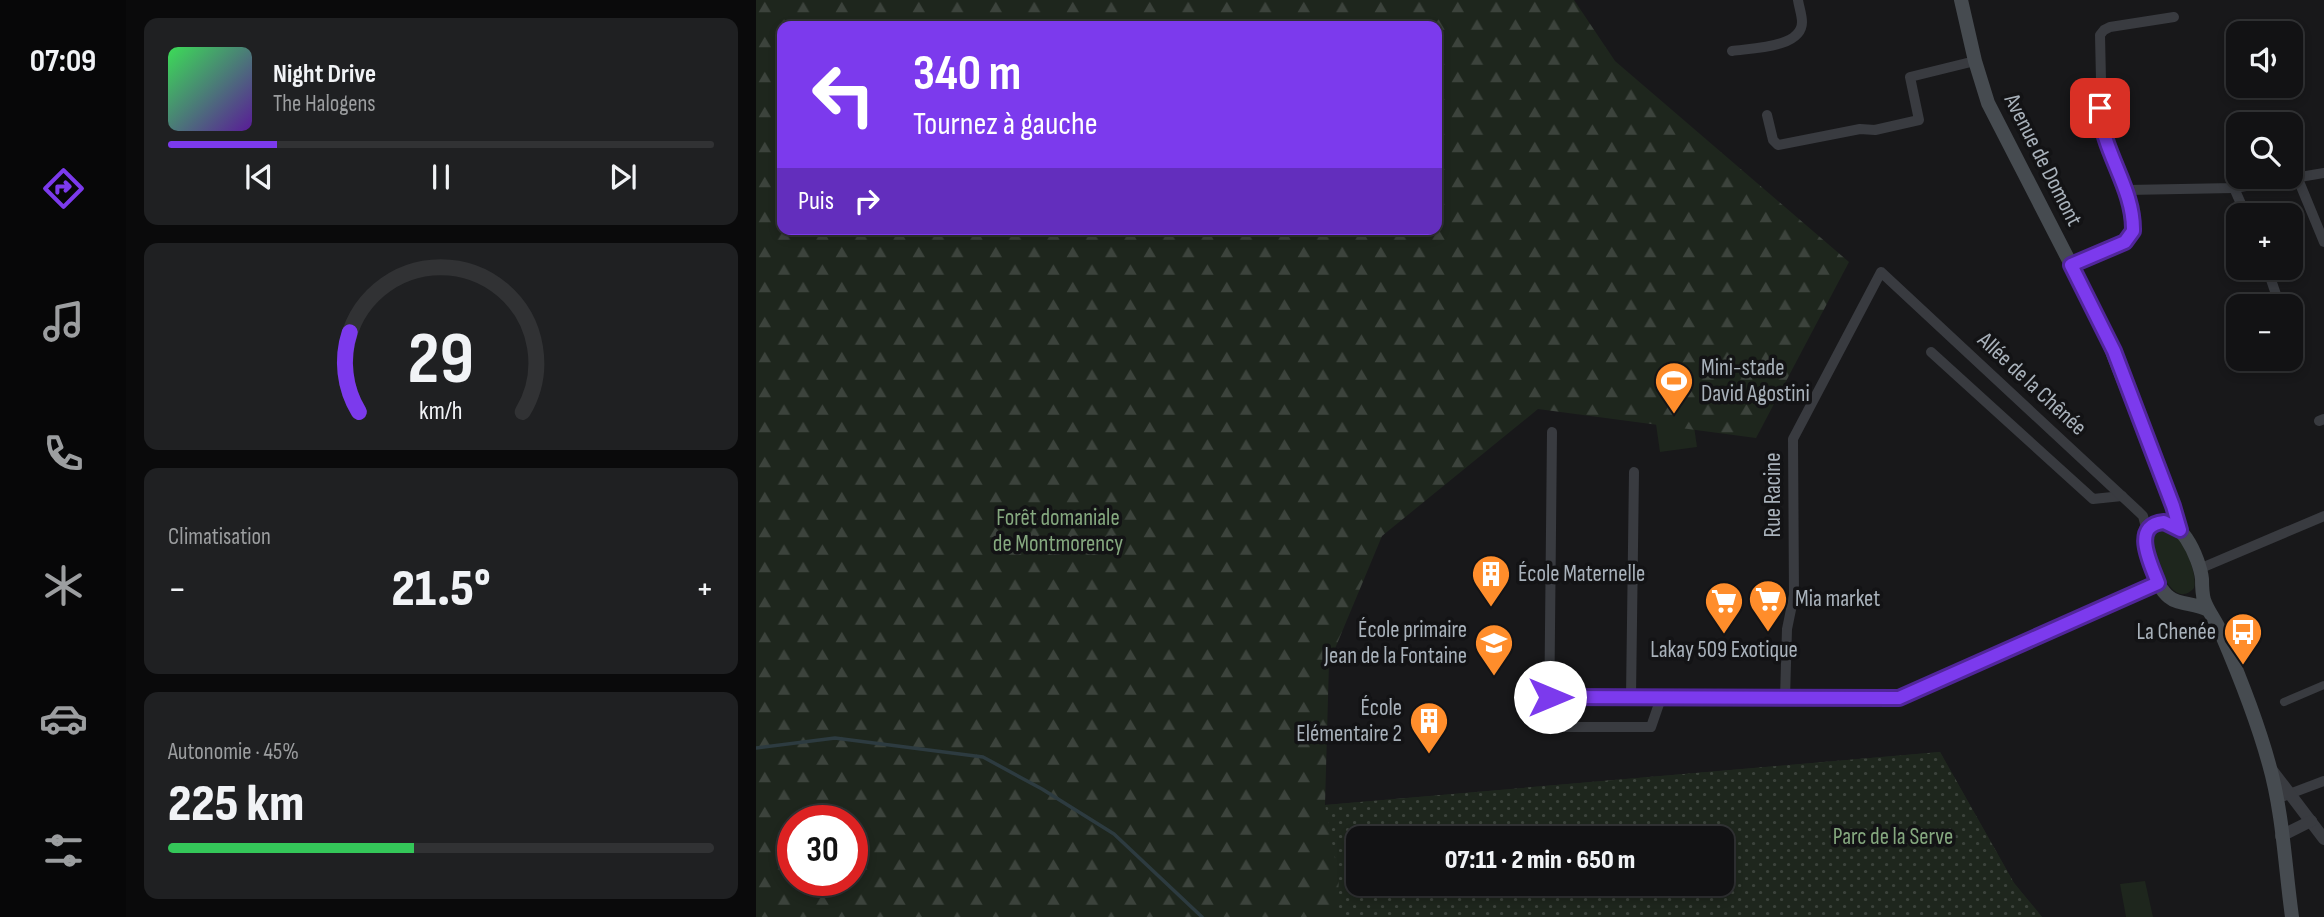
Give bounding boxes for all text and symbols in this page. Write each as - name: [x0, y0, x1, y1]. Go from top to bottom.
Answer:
- map controls: [2226, 21, 2303, 371]
- button: sound: [2226, 21, 2303, 98]
- text: 07:09: [30, 42, 96, 81]
- text: 340 m: [913, 45, 1021, 104]
- icon: left: [798, 49, 889, 140]
- text: Night Drive: [273, 59, 376, 90]
- pin: [2070, 78, 2130, 138]
- street label: Avenue de Domont: [1997, 88, 2088, 231]
- icon: arrive: [2081, 89, 2119, 127]
- text: The Halogens: [273, 90, 376, 118]
- text: Tournez à gauche: [913, 105, 1098, 144]
- button: search: [2226, 112, 2303, 189]
- icon: previous: [240, 158, 278, 196]
- icon: pause: [422, 158, 460, 196]
- icon: next: [604, 158, 642, 196]
- icon: directions: [39, 164, 88, 213]
- icon: right: [848, 182, 886, 220]
- text: Puis: [798, 186, 834, 217]
- button: +: [2226, 203, 2303, 280]
- button: −: [2226, 294, 2303, 371]
- icon: music: [39, 297, 88, 346]
- text: 29: [408, 317, 474, 405]
- street label: Allée de la Chênée: [1971, 326, 2092, 442]
- place label: Mini-stade David Agostini: [1701, 354, 1810, 408]
- sports icon: Mini-stade David Agostini: [1653, 360, 1695, 415]
- text: km/h: [419, 396, 463, 427]
- icon: phone: [39, 429, 88, 478]
- street label: Rue Racine: [1759, 453, 1787, 537]
- park label: Forêt domaniale de Montmorency: [993, 504, 1123, 558]
- text: Climatisation: [168, 523, 271, 551]
- building icon: École Maternelle: [1470, 553, 1512, 608]
- text: 21.5°: [391, 558, 491, 621]
- place label: École Maternelle: [1518, 560, 1645, 588]
- icon: climate: [39, 561, 88, 610]
- text: −: [168, 567, 187, 612]
- text: +: [695, 567, 714, 612]
- supermarket icon: Mia market: [1747, 578, 1789, 633]
- supermarket icon: Lakay 509 Exotique: [1703, 580, 1745, 635]
- place label: Mia market: [1795, 585, 1880, 613]
- bus stop icon: La Chenée: [2222, 611, 2264, 666]
- place label: École primaire Jean de la Fontaine: [1323, 616, 1467, 670]
- place label: La Chenée: [2136, 618, 2216, 646]
- school or university icon: École primaire Jean de la Fontaine: [1473, 622, 1515, 677]
- place label: Lakay 509 Exotique: [1650, 636, 1798, 664]
- position arrow: [1513, 660, 1587, 734]
- icon: car: [39, 694, 88, 743]
- place label: École Elémentaire 2: [1296, 694, 1402, 748]
- building icon: École Elémentaire 2: [1408, 700, 1450, 755]
- text: Autonomie · 45%: [168, 738, 299, 766]
- text: 225 km: [168, 773, 304, 836]
- speed limit sign: 30: [777, 805, 868, 896]
- park label: Parc de la Serve: [1833, 823, 1953, 851]
- icon: filters: [39, 826, 88, 875]
- text: 07:11 · 2 min · 650 m: [1445, 845, 1635, 876]

